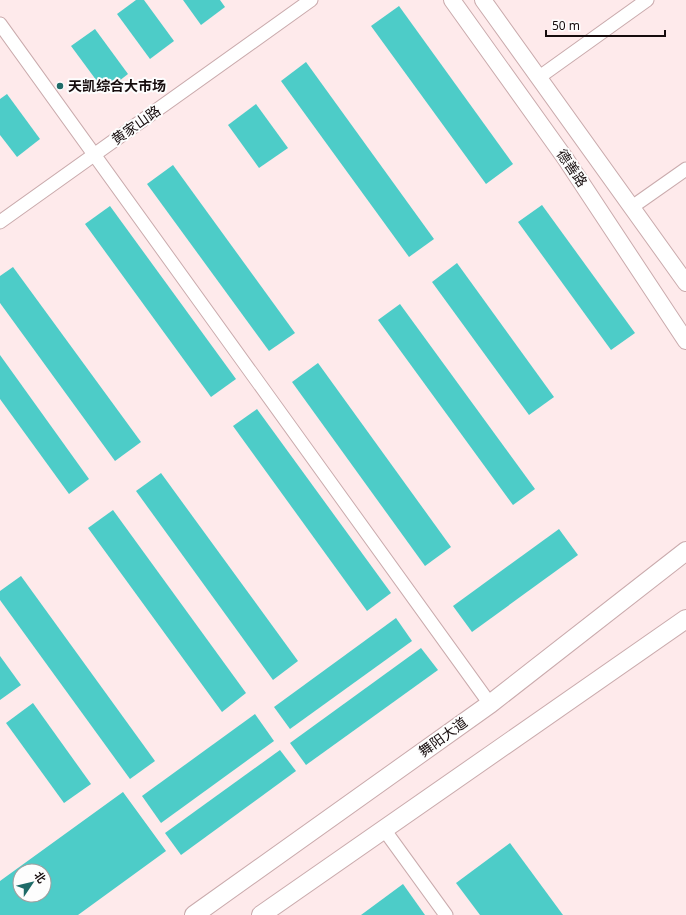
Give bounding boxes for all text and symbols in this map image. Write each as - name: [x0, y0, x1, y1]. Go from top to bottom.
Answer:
- scale bar: [546, 12, 665, 38]
- text: 50 m: [552, 17, 580, 34]
- place label: 天凯综合大市场: [68, 76, 166, 95]
- marker: 天凯综合大市场: [55, 81, 65, 91]
- street label: 黄家山路: [107, 101, 164, 148]
- street label: 德善路: [553, 145, 592, 190]
- street label: 舞阳大道: [414, 712, 471, 761]
- north arrow: [12, 863, 52, 903]
- text: 北: [31, 868, 50, 886]

